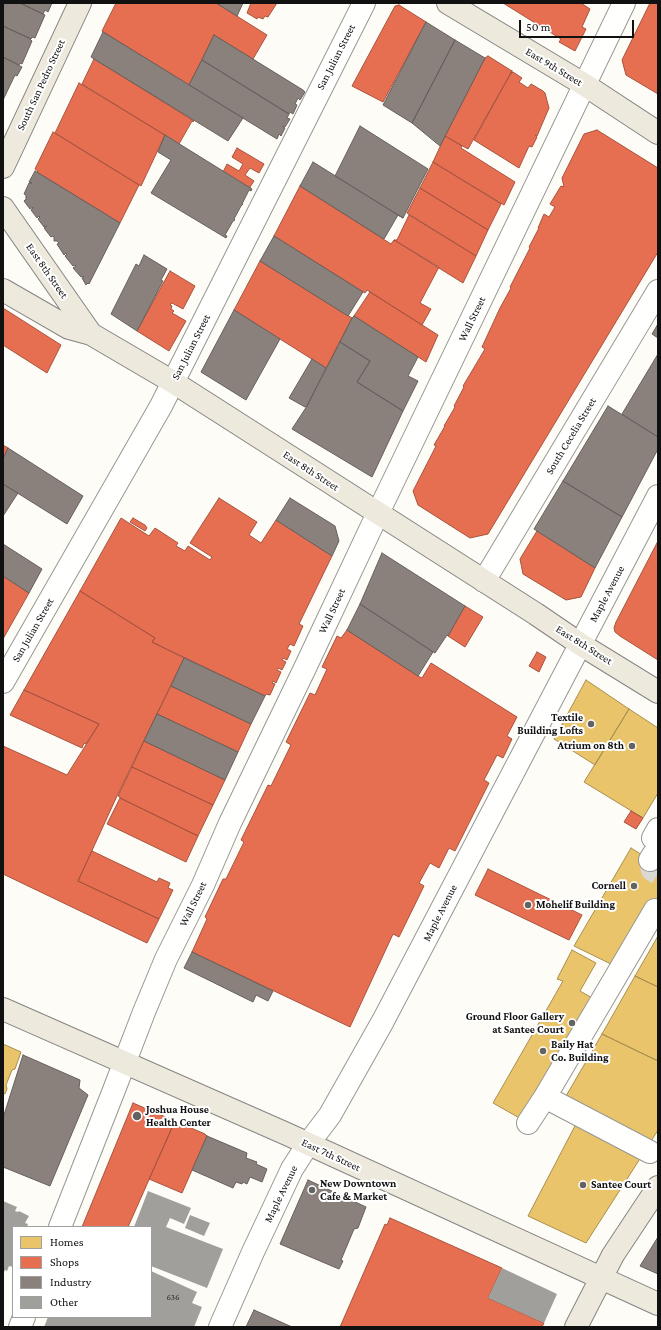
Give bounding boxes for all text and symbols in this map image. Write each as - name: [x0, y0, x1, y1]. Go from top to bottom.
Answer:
- scale bar: [521, 12, 636, 38]
- text: 50 m: [526, 20, 550, 34]
- street label: San Julian Street: [314, 22, 358, 92]
- street label: South San Pedro Street: [14, 37, 68, 133]
- street label: East 9th Street: [523, 45, 585, 89]
- street label: East 8th Street: [23, 241, 71, 301]
- street label: Wall Street: [455, 294, 489, 344]
- street label: San Julian Street: [169, 312, 213, 382]
- street label: South Cecelia Street: [543, 395, 599, 477]
- street label: East 8th Street: [280, 448, 342, 494]
- street label: Maple Avenue: [587, 563, 627, 625]
- street label: Wall Street: [316, 586, 348, 636]
- street label: San Julian Street: [9, 596, 57, 664]
- street label: East 8th Street: [553, 622, 615, 668]
- place label: Textile Building Lofts: [517, 711, 583, 737]
- marker: Textile Building Lofts: [586, 719, 596, 729]
- place label: Atrium on 8th: [558, 739, 624, 753]
- marker: Atrium on 8th: [627, 741, 637, 751]
- street label: Wall Street: [176, 879, 210, 929]
- place label: Cornell: [591, 879, 626, 893]
- marker: Cornell: [629, 881, 639, 891]
- street label: Maple Avenue: [420, 882, 460, 944]
- place label: Mohelif Building: [536, 898, 615, 912]
- marker: Mohelif Building: [523, 900, 533, 910]
- place label: Ground Floor Gallery at Santee Court: [466, 1010, 564, 1036]
- marker: Ground Floor Gallery at Santee Court: [567, 1018, 577, 1028]
- place label: Baily Hat Co. Building: [551, 1038, 609, 1064]
- marker: Baily Hat Co. Building: [538, 1046, 548, 1056]
- place label: Joshua House Health Center: [146, 1103, 211, 1129]
- marker: Joshua House Health Center: [131, 1110, 143, 1122]
- street label: East 7th Street: [299, 1136, 363, 1174]
- street label: Maple Avenue: [261, 1163, 301, 1225]
- place label: New Downtown Cafe & Market: [320, 1177, 396, 1203]
- place label: Santee Court: [591, 1178, 651, 1192]
- marker: Santee Court: [578, 1180, 588, 1190]
- marker: New Downtown Cafe & Market: [307, 1185, 317, 1195]
- legend: [12, 1226, 152, 1318]
- text: Homes: [50, 1235, 83, 1249]
- text: Shops: [50, 1255, 79, 1269]
- text: Industry: [50, 1275, 91, 1289]
- house number: 636: [166, 1292, 180, 1302]
- text: Other: [50, 1295, 78, 1309]

